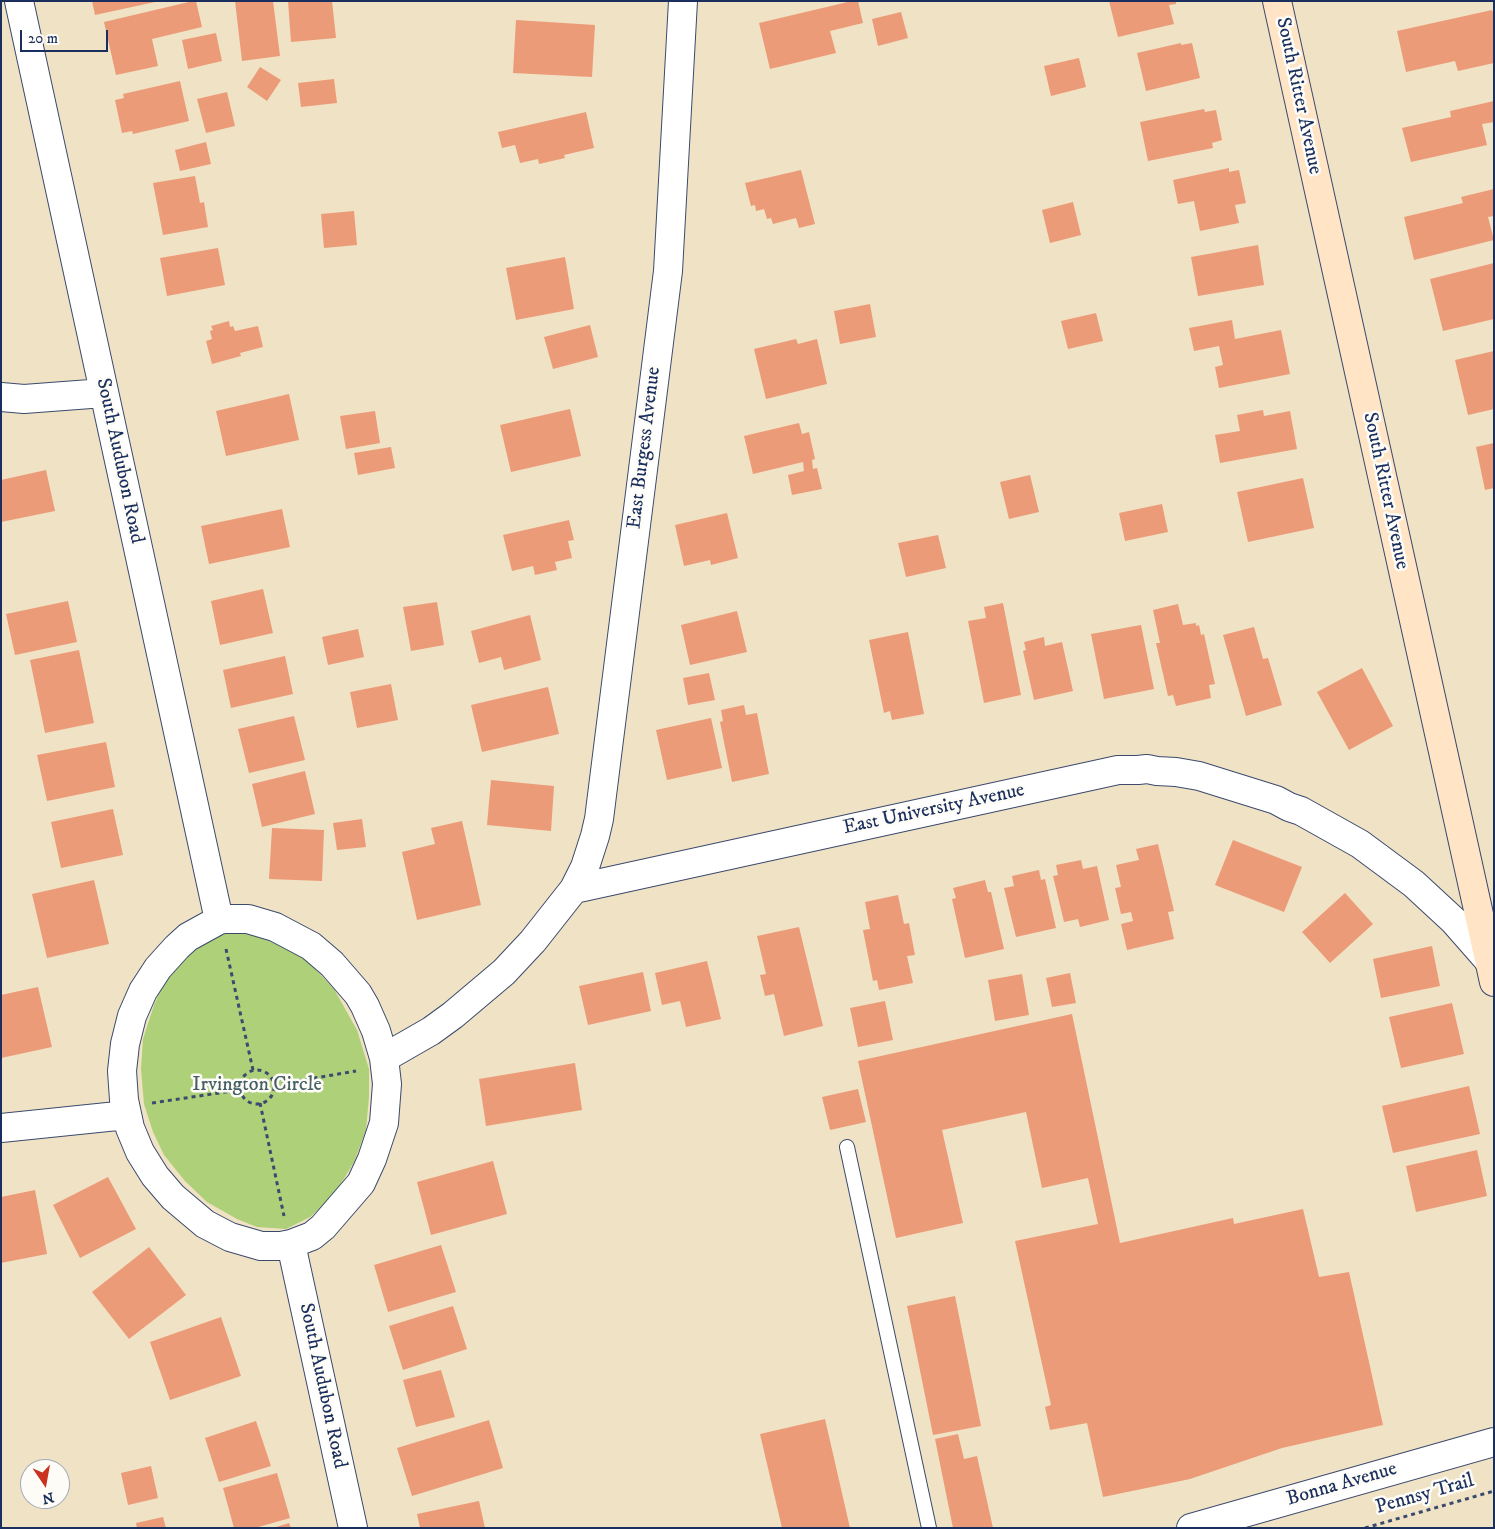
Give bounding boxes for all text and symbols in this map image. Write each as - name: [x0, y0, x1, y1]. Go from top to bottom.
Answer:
- street label: South Ritter Avenue: [1270, 15, 1326, 177]
- scale bar: [22, 20, 110, 52]
- text: 20 m: [28, 29, 58, 48]
- street label: East Burgess Avenue: [623, 366, 667, 530]
- street label: South Audubon Road: [90, 376, 148, 546]
- street label: South Ritter Avenue: [1357, 410, 1413, 572]
- street label: East University Avenue: [841, 779, 1027, 841]
- park label: Irvington Circle: [192, 1074, 322, 1098]
- street label: South Audubon Road: [293, 1301, 351, 1471]
- street label: Bonna Avenue: [1284, 1458, 1400, 1512]
- north arrow: [20, 1459, 70, 1509]
- street label: Pennsy Trail: [1373, 1470, 1477, 1520]
- text: N: [40, 1488, 55, 1508]

